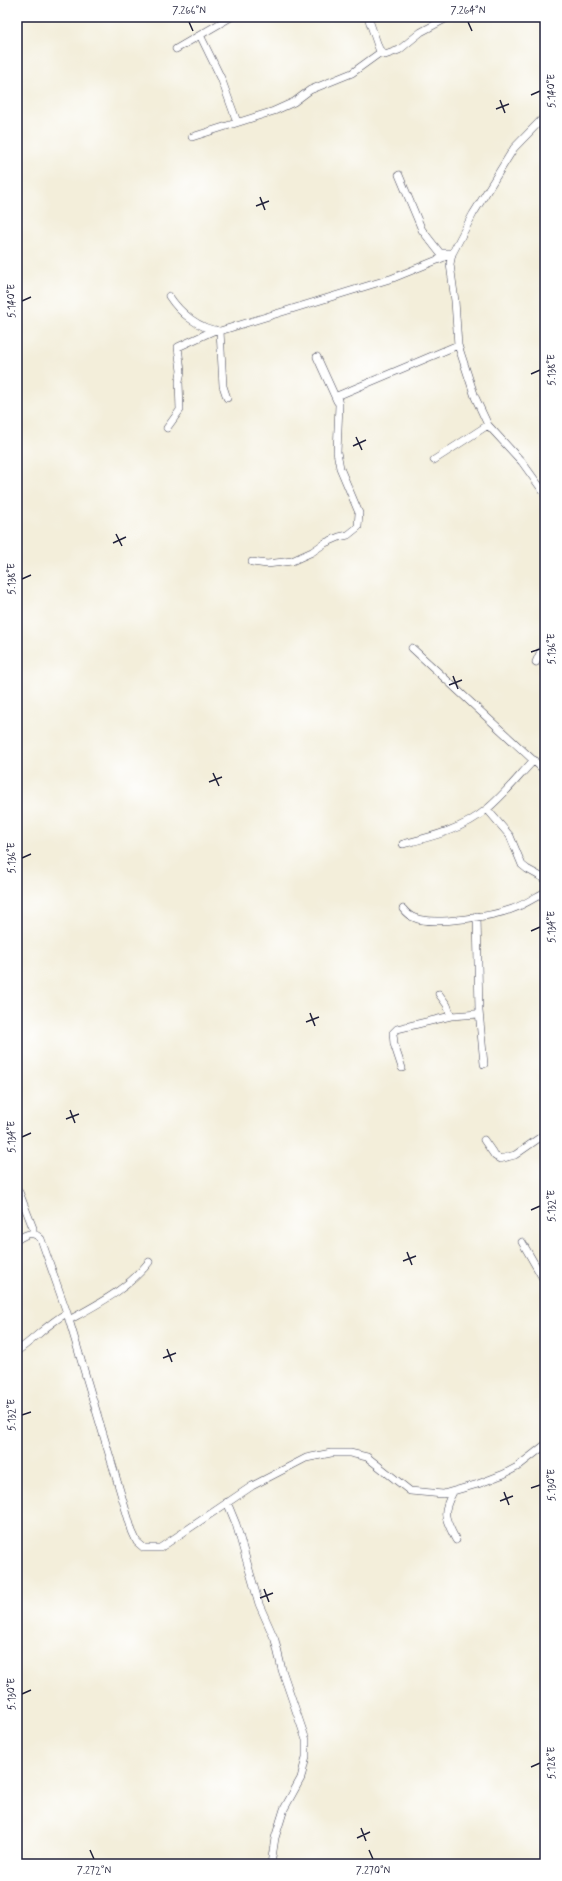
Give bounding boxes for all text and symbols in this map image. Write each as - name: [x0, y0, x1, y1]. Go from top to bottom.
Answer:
- text: 7.266°N: [172, 4, 206, 18]
- text: 7.264°N: [451, 4, 486, 18]
- text: 5.140°E: [545, 74, 559, 108]
- text: 5.140°E: [5, 284, 19, 318]
- text: 5.138°E: [545, 354, 559, 386]
- text: 5.138°E: [5, 563, 19, 595]
- text: 5.136°E: [545, 633, 559, 664]
- text: 5.136°E: [5, 842, 19, 873]
- text: 5.134°E: [545, 911, 559, 943]
- text: 5.134°E: [5, 1121, 19, 1153]
- text: 5.132°E: [545, 1190, 559, 1222]
- text: 5.132°E: [5, 1399, 19, 1431]
- text: 5.130°E: [545, 1469, 559, 1501]
- text: 5.130°E: [5, 1678, 19, 1710]
- text: 5.128°E: [545, 1746, 559, 1779]
- text: 7.272°N: [77, 1864, 112, 1878]
- text: 7.270°N: [356, 1864, 391, 1878]

